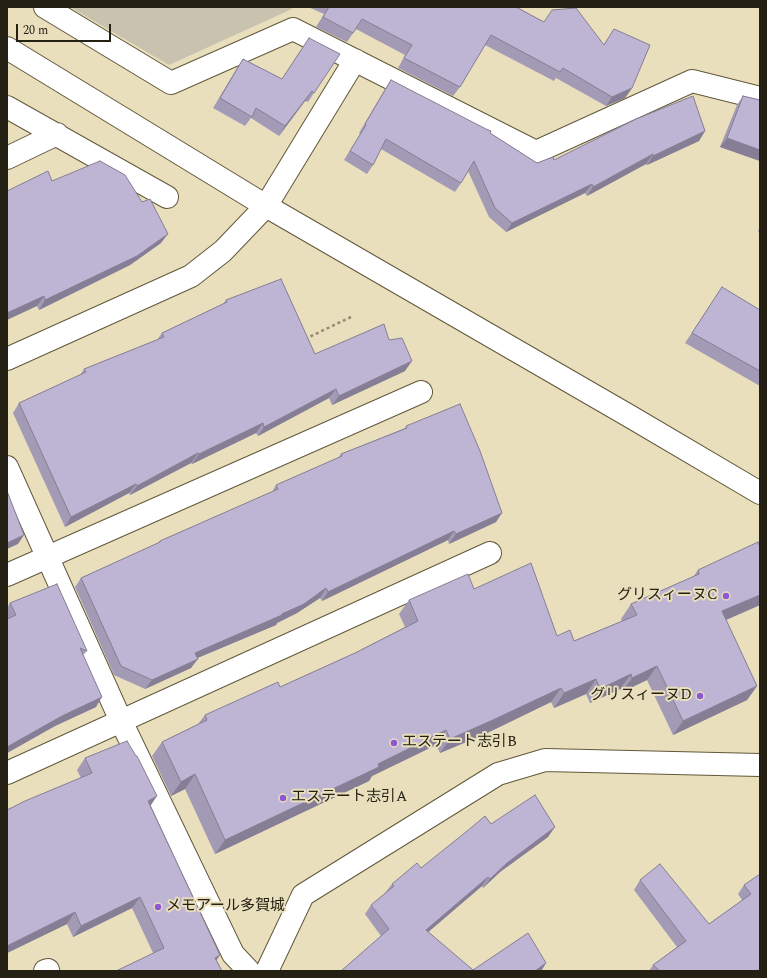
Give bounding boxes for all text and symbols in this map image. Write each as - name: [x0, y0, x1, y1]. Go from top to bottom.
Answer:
- scale bar: [18, 16, 113, 42]
- text: 20 m: [23, 21, 48, 40]
- place label: グリスィーヌC: [617, 587, 718, 605]
- marker: グリスィーヌC: [721, 591, 731, 601]
- place label: グリスィーヌD: [590, 687, 692, 705]
- marker: グリスィーヌD: [695, 691, 705, 701]
- place label: エステート志引B: [402, 734, 517, 752]
- marker: エステート志引B: [389, 738, 399, 748]
- place label: エステート志引A: [291, 789, 407, 807]
- marker: エステート志引A: [278, 793, 288, 803]
- place label: メモアール多賀城: [166, 898, 285, 916]
- marker: メモアール多賀城: [153, 902, 163, 912]

